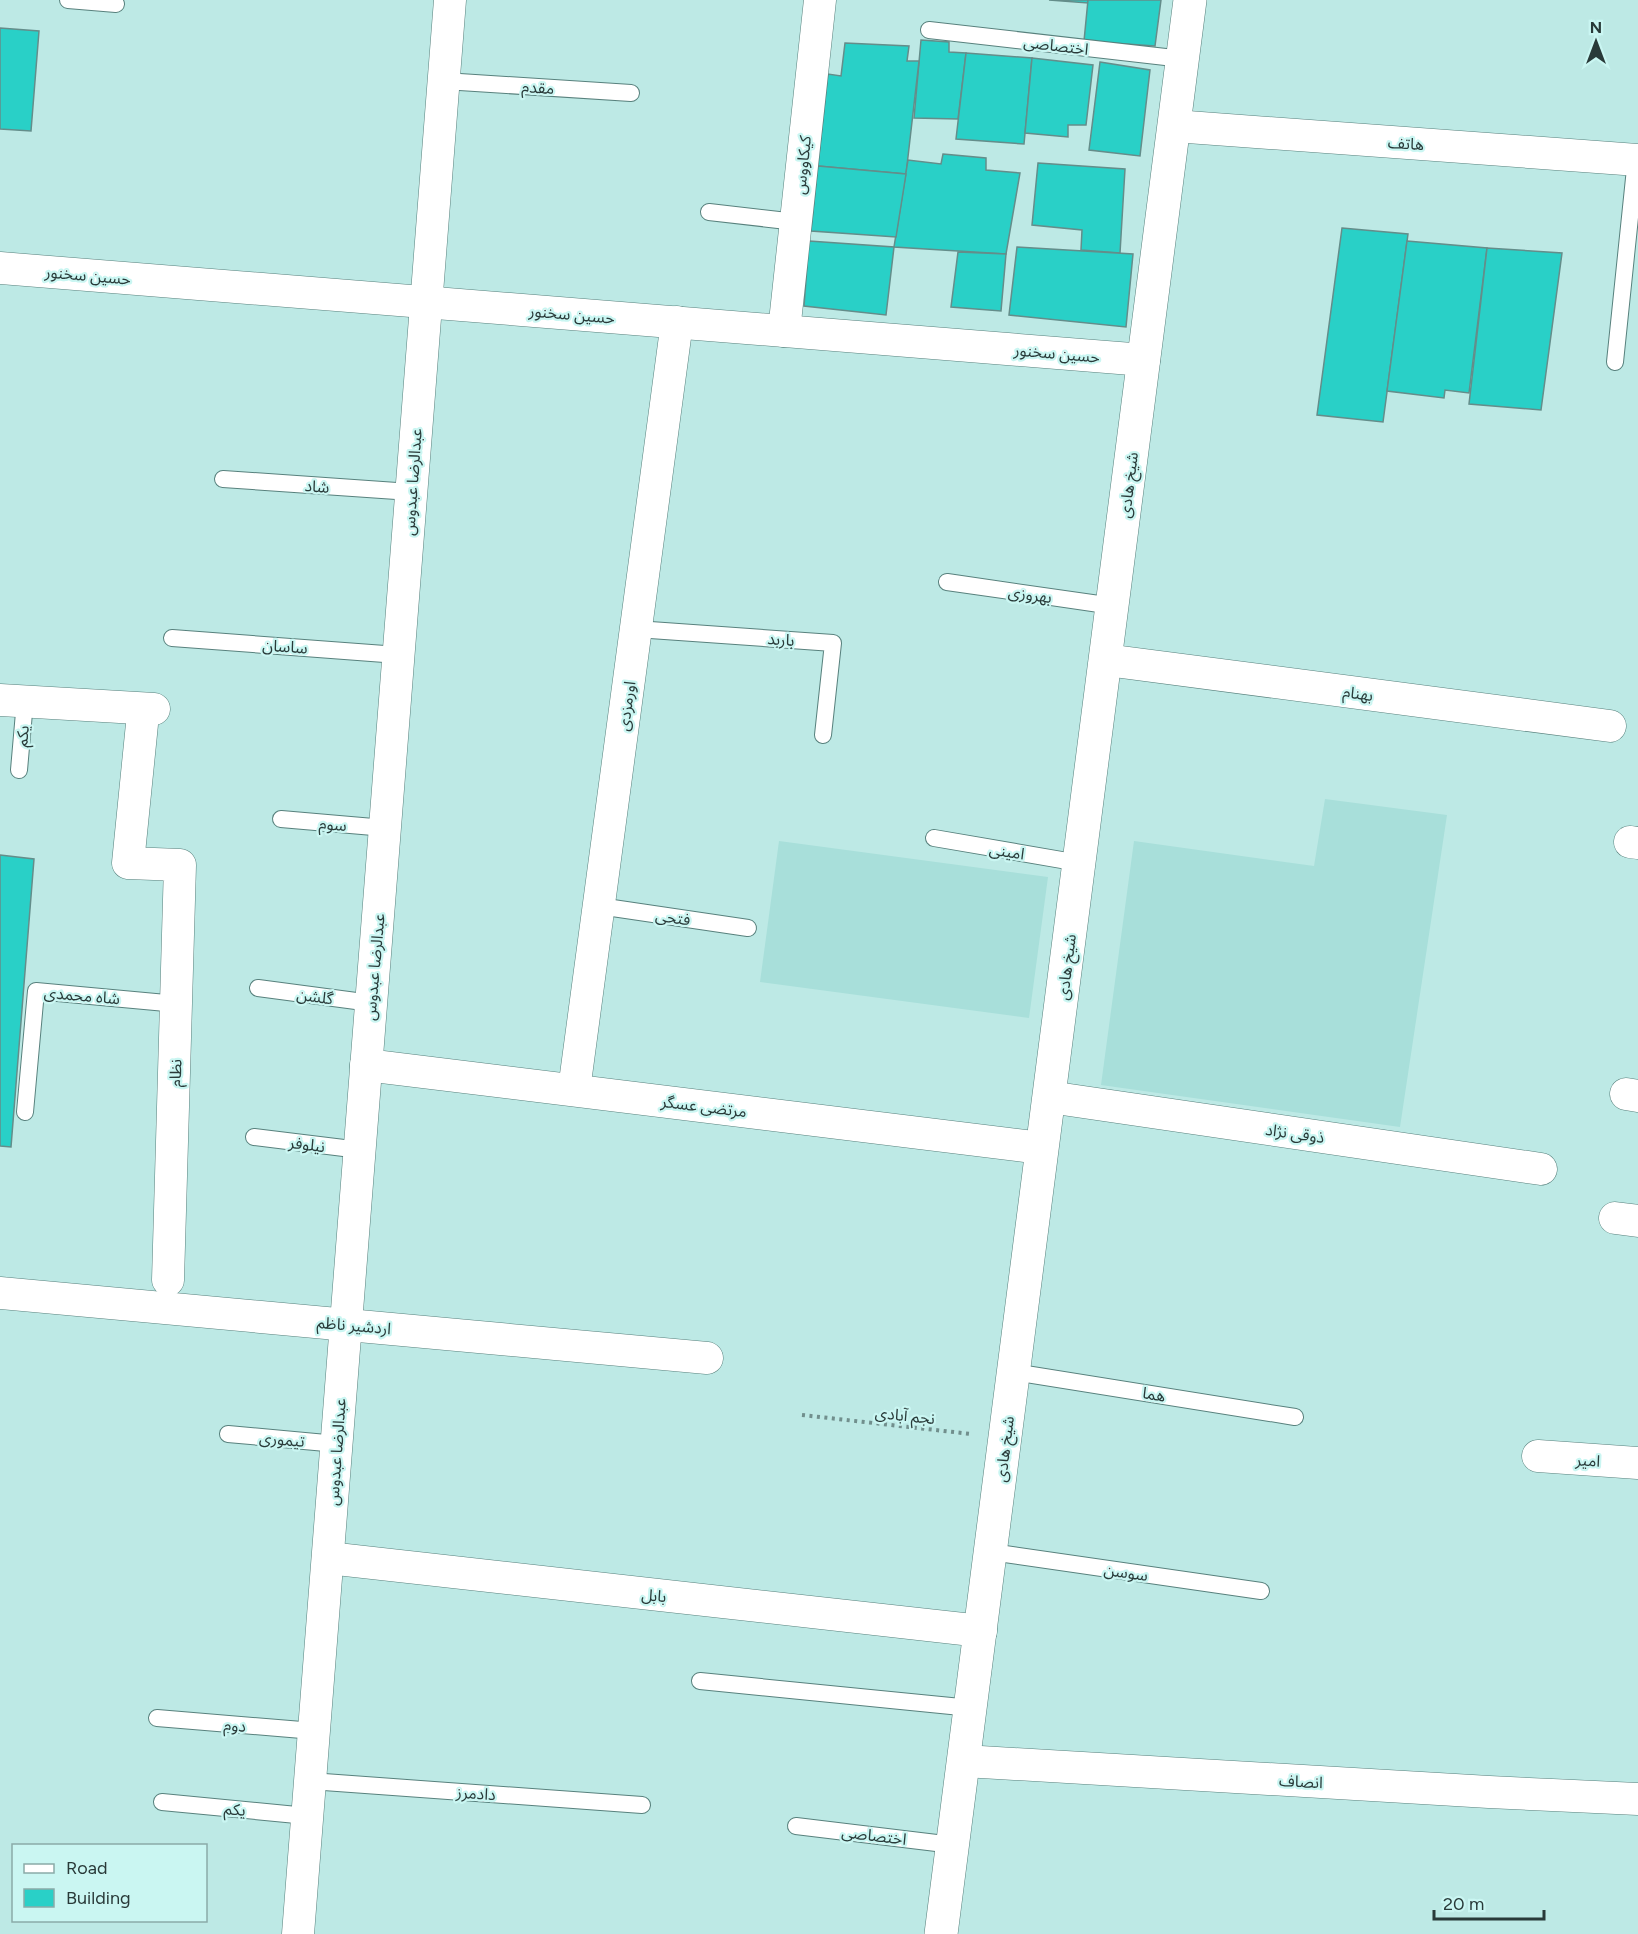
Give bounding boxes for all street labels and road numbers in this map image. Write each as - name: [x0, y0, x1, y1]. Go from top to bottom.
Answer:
- street label: اختصاصی: [1022, 32, 1089, 59]
- street label: مقدم: [521, 77, 555, 101]
- street label: هاتف: [1387, 133, 1425, 154]
- street label: کیکاووس: [790, 134, 815, 195]
- street label: حسین سخنور: [43, 262, 132, 289]
- street label: حسین سخنور: [527, 301, 616, 328]
- street label: حسین سخنور: [1012, 340, 1101, 367]
- street label: عبدالرضا عبدوس: [399, 428, 426, 536]
- street label: شیخ هادی: [1115, 451, 1145, 520]
- street label: شاد: [304, 476, 330, 497]
- street label: بهروزی: [1007, 582, 1053, 607]
- street label: باربد: [767, 629, 795, 650]
- street label: ساسان: [262, 635, 308, 658]
- street label: اورمزدی: [614, 680, 639, 732]
- street label: بهنام: [1341, 682, 1374, 708]
- street label: یکم: [12, 724, 36, 748]
- street label: سوم: [318, 814, 348, 838]
- street label: امینی: [988, 839, 1026, 864]
- street label: فتحی: [654, 906, 692, 929]
- street label: عبدالرضا عبدوس: [360, 913, 389, 1021]
- street label: شیخ هادی: [1053, 933, 1083, 1002]
- street label: شاه محمدی: [43, 983, 121, 1008]
- street label: گلشن: [295, 985, 335, 1009]
- street label: نظام: [166, 1059, 188, 1087]
- street label: مرتضی عسگر: [659, 1092, 748, 1121]
- street label: ذوقی نژاد: [1264, 1120, 1326, 1147]
- street label: نیلوفر: [287, 1133, 326, 1156]
- street label: اردشیر ناظم: [316, 1313, 392, 1341]
- street label: هما: [1141, 1383, 1167, 1406]
- street label: عبدالرضا عبدوس: [323, 1398, 350, 1506]
- street label: نجم آبادی: [874, 1403, 936, 1431]
- street label: شیخ هادی: [991, 1415, 1021, 1484]
- street label: تیموری: [258, 1428, 306, 1451]
- street label: امیر: [1574, 1450, 1601, 1471]
- street label: سوسن: [1103, 1560, 1149, 1585]
- street label: بابل: [641, 1585, 667, 1606]
- street label: دوم: [223, 1715, 247, 1739]
- street label: انصاف: [1279, 1771, 1323, 1792]
- street label: دادمرز: [455, 1783, 496, 1804]
- street label: یکم: [223, 1799, 247, 1823]
- street label: اختصاصی: [840, 1822, 907, 1849]

